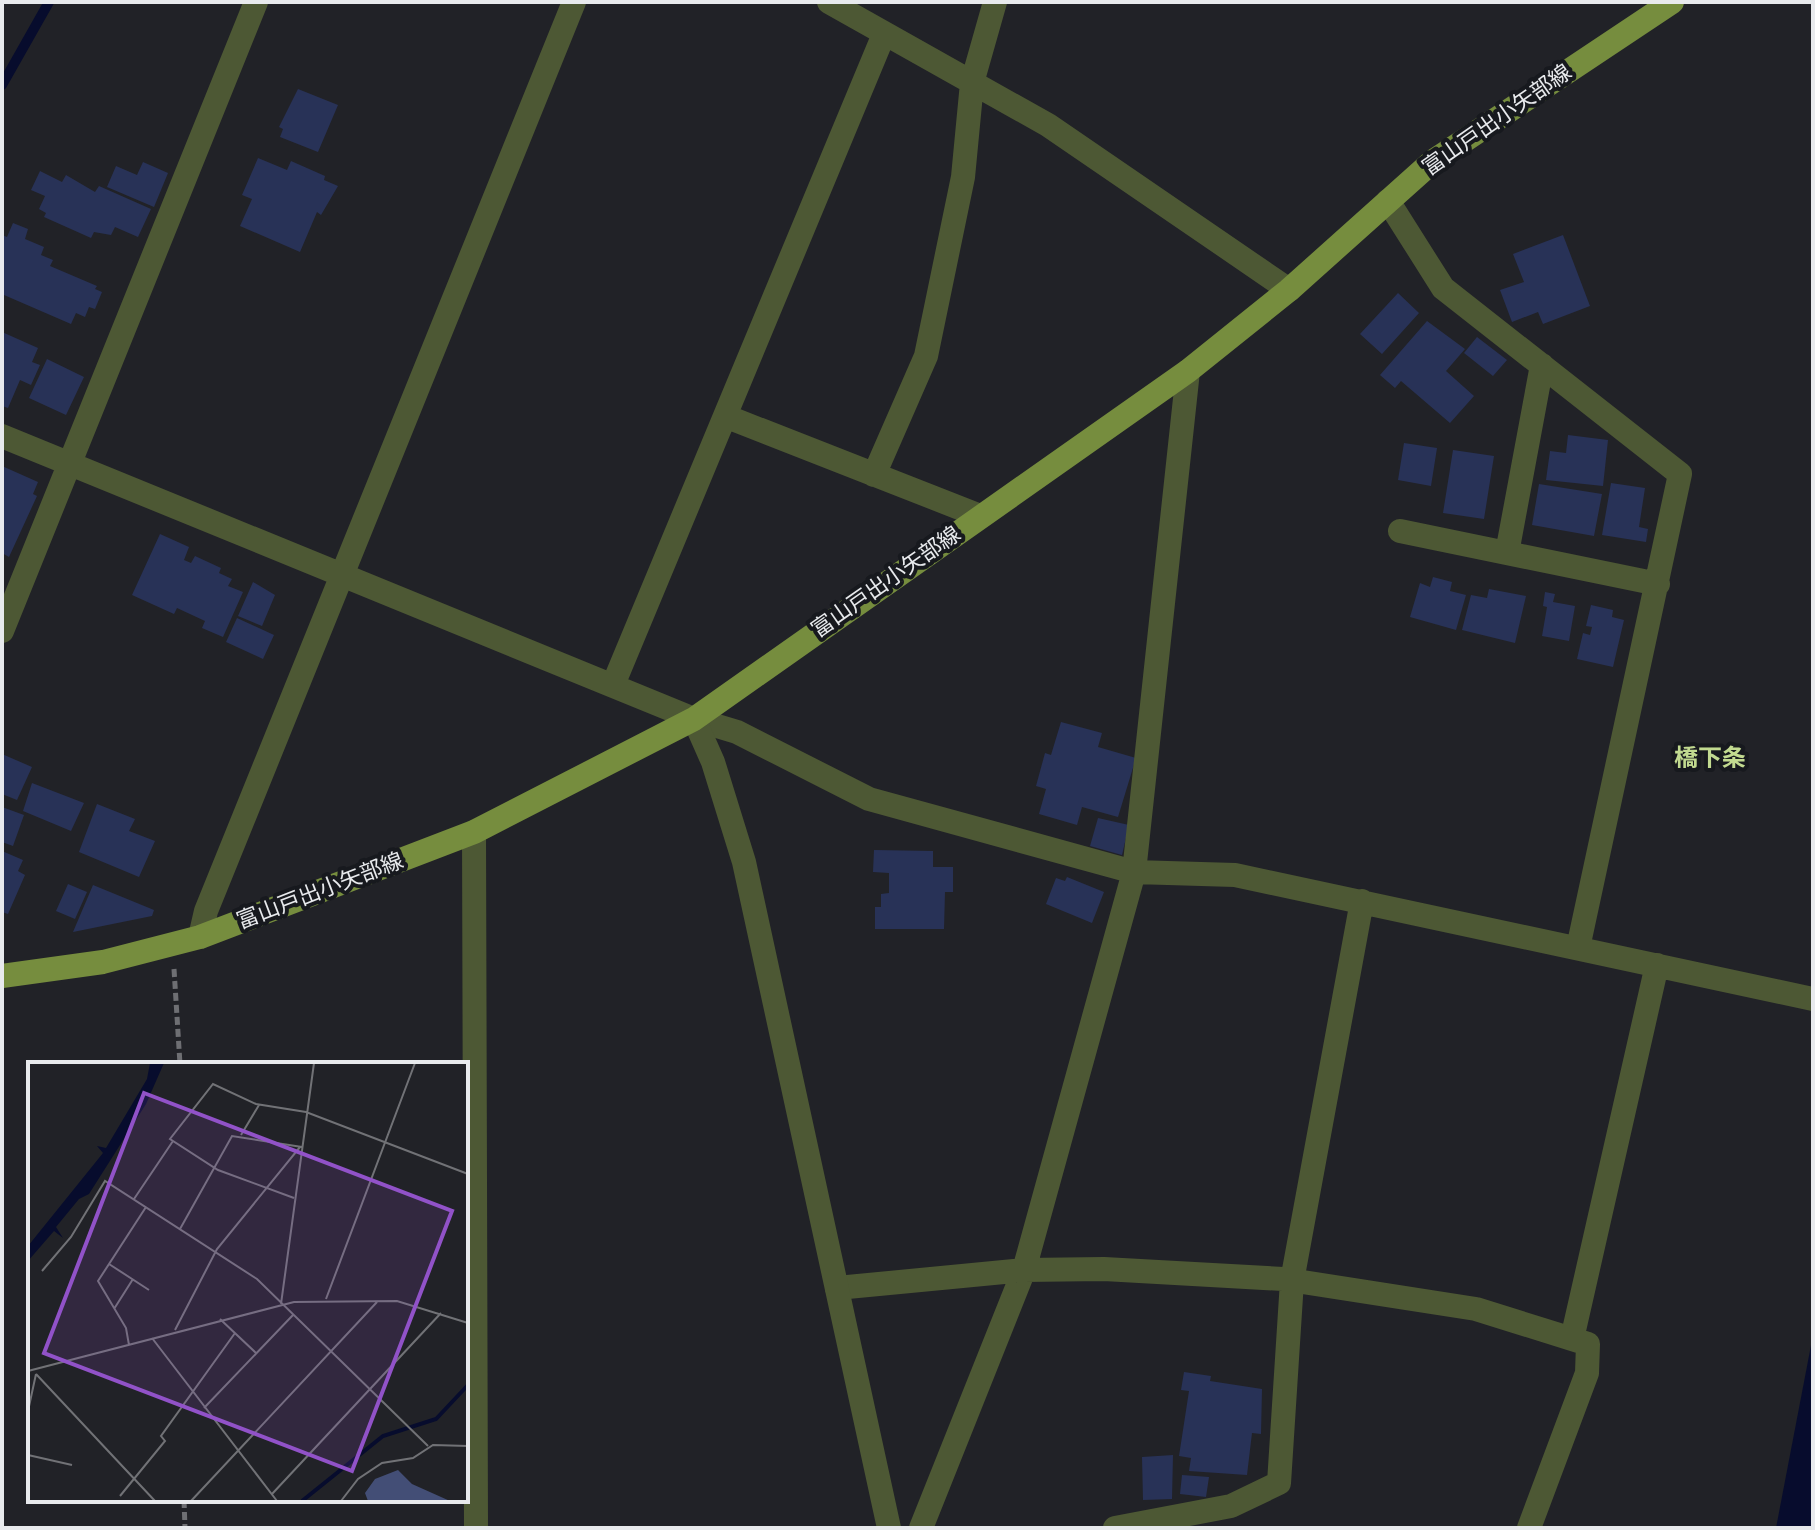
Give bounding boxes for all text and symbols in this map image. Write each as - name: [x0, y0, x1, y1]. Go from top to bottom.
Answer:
- street label: 富山戸出小矢部線: [1416, 56, 1578, 184]
- street label: 富山戸出小矢部線: [805, 518, 967, 646]
- district label: 橋下条: [1674, 741, 1746, 776]
- street label: 富山戸出小矢部線: [232, 845, 408, 937]
- inset map: [28, 1062, 468, 1502]

